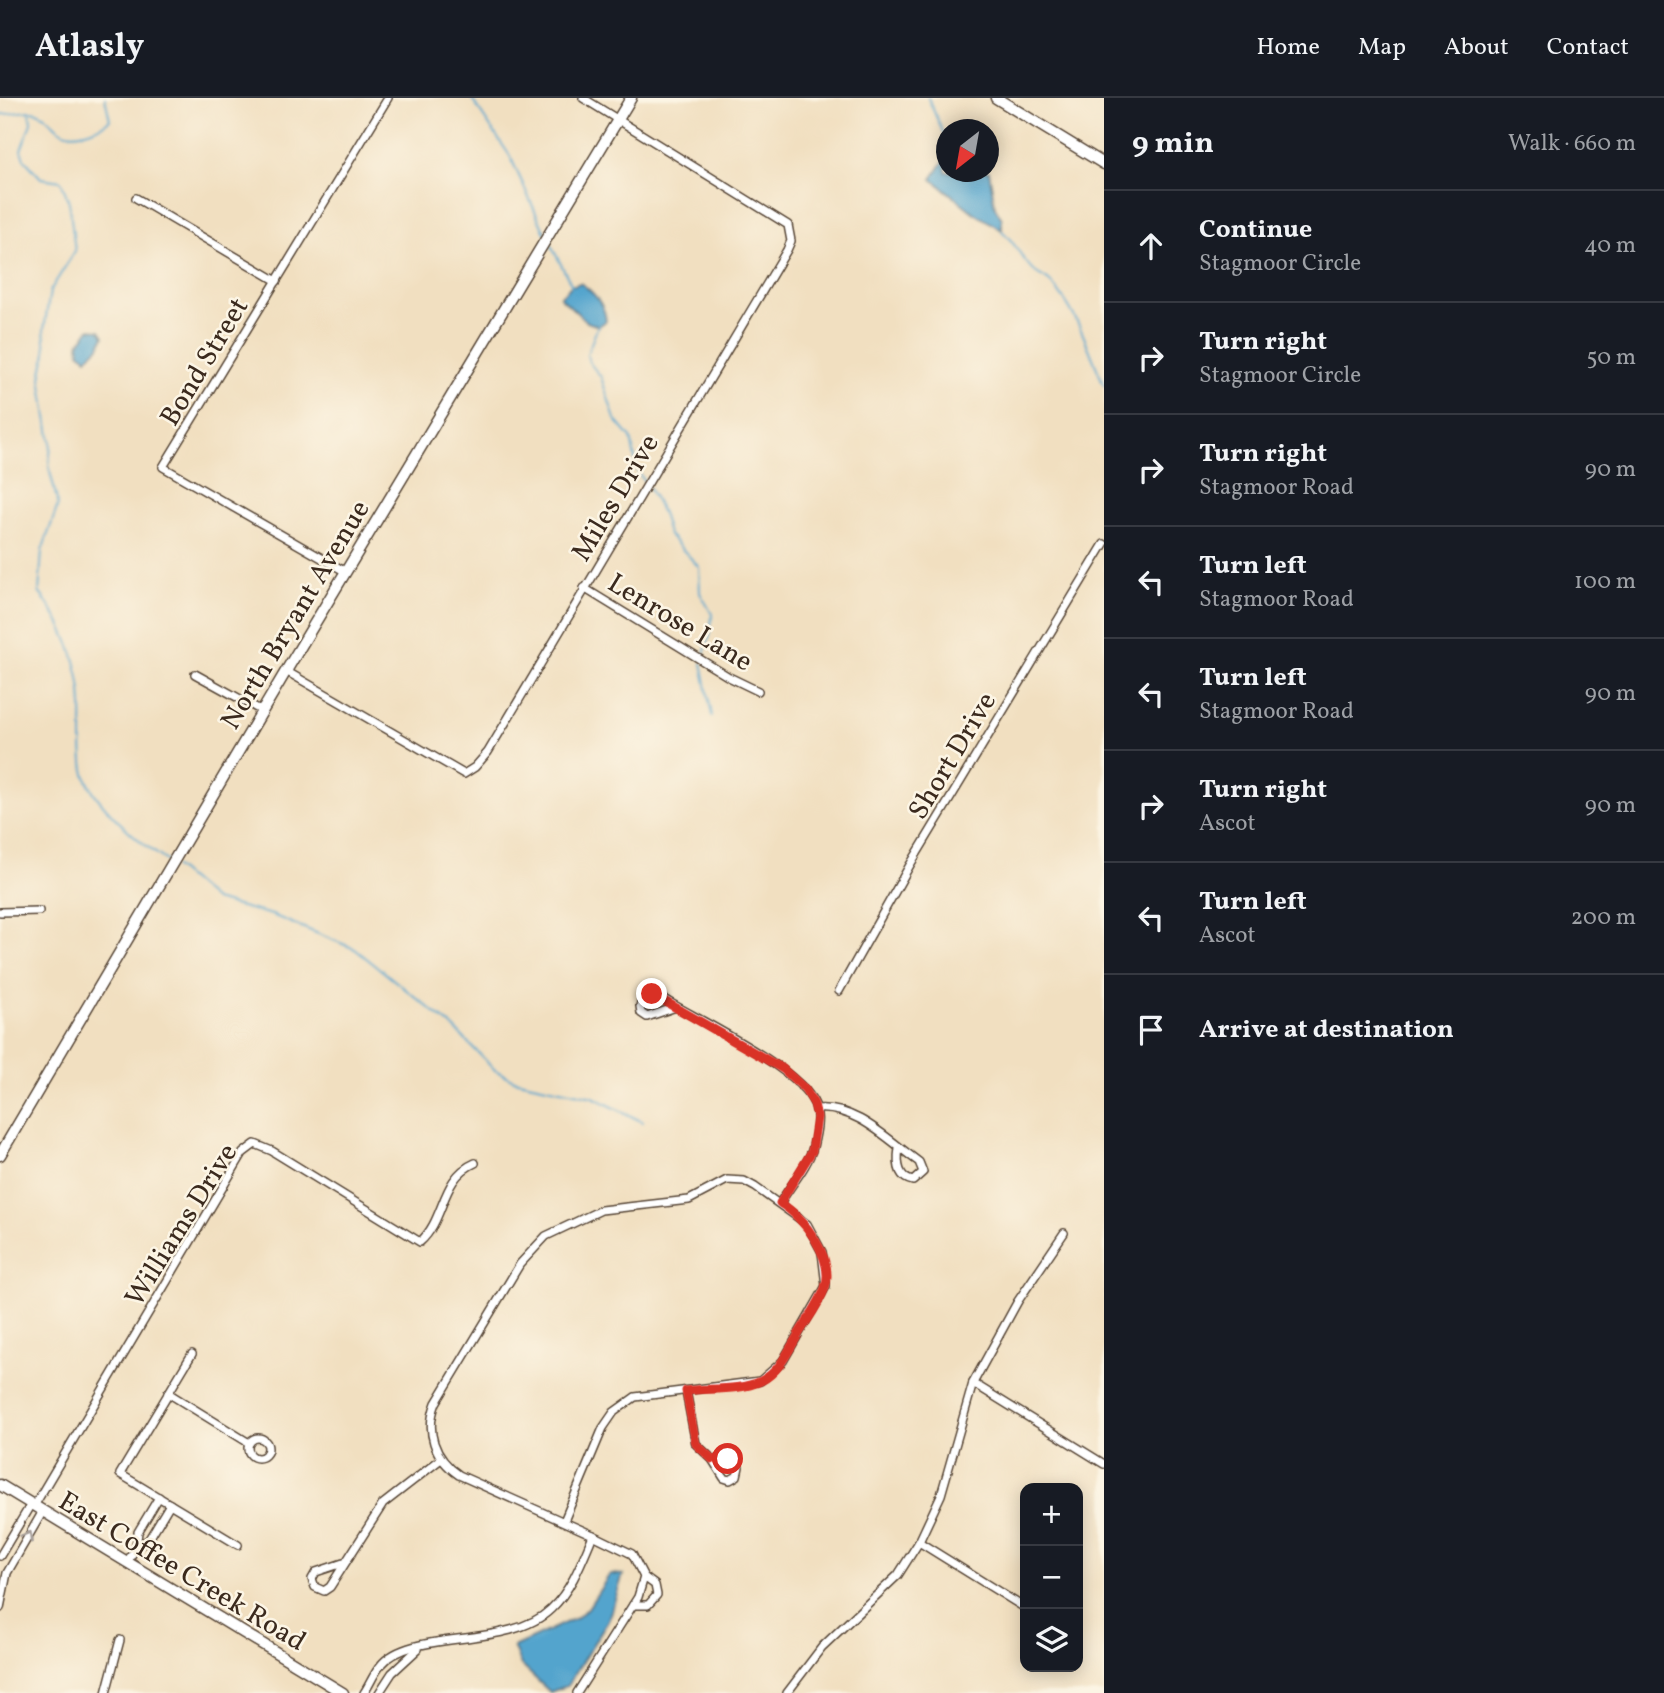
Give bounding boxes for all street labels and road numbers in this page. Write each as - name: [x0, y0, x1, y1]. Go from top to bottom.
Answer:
- street label: Bond Street: [151, 291, 259, 434]
- street label: Miles Drive: [563, 427, 669, 569]
- street label: North Bryant Avenue: [212, 493, 380, 737]
- street label: Lenrose Lane: [600, 565, 760, 682]
- street label: Short Drive: [900, 685, 1007, 827]
- street label: Williams Drive: [116, 1136, 248, 1314]
- street label: East Coffee Creek Road: [50, 1483, 313, 1662]

